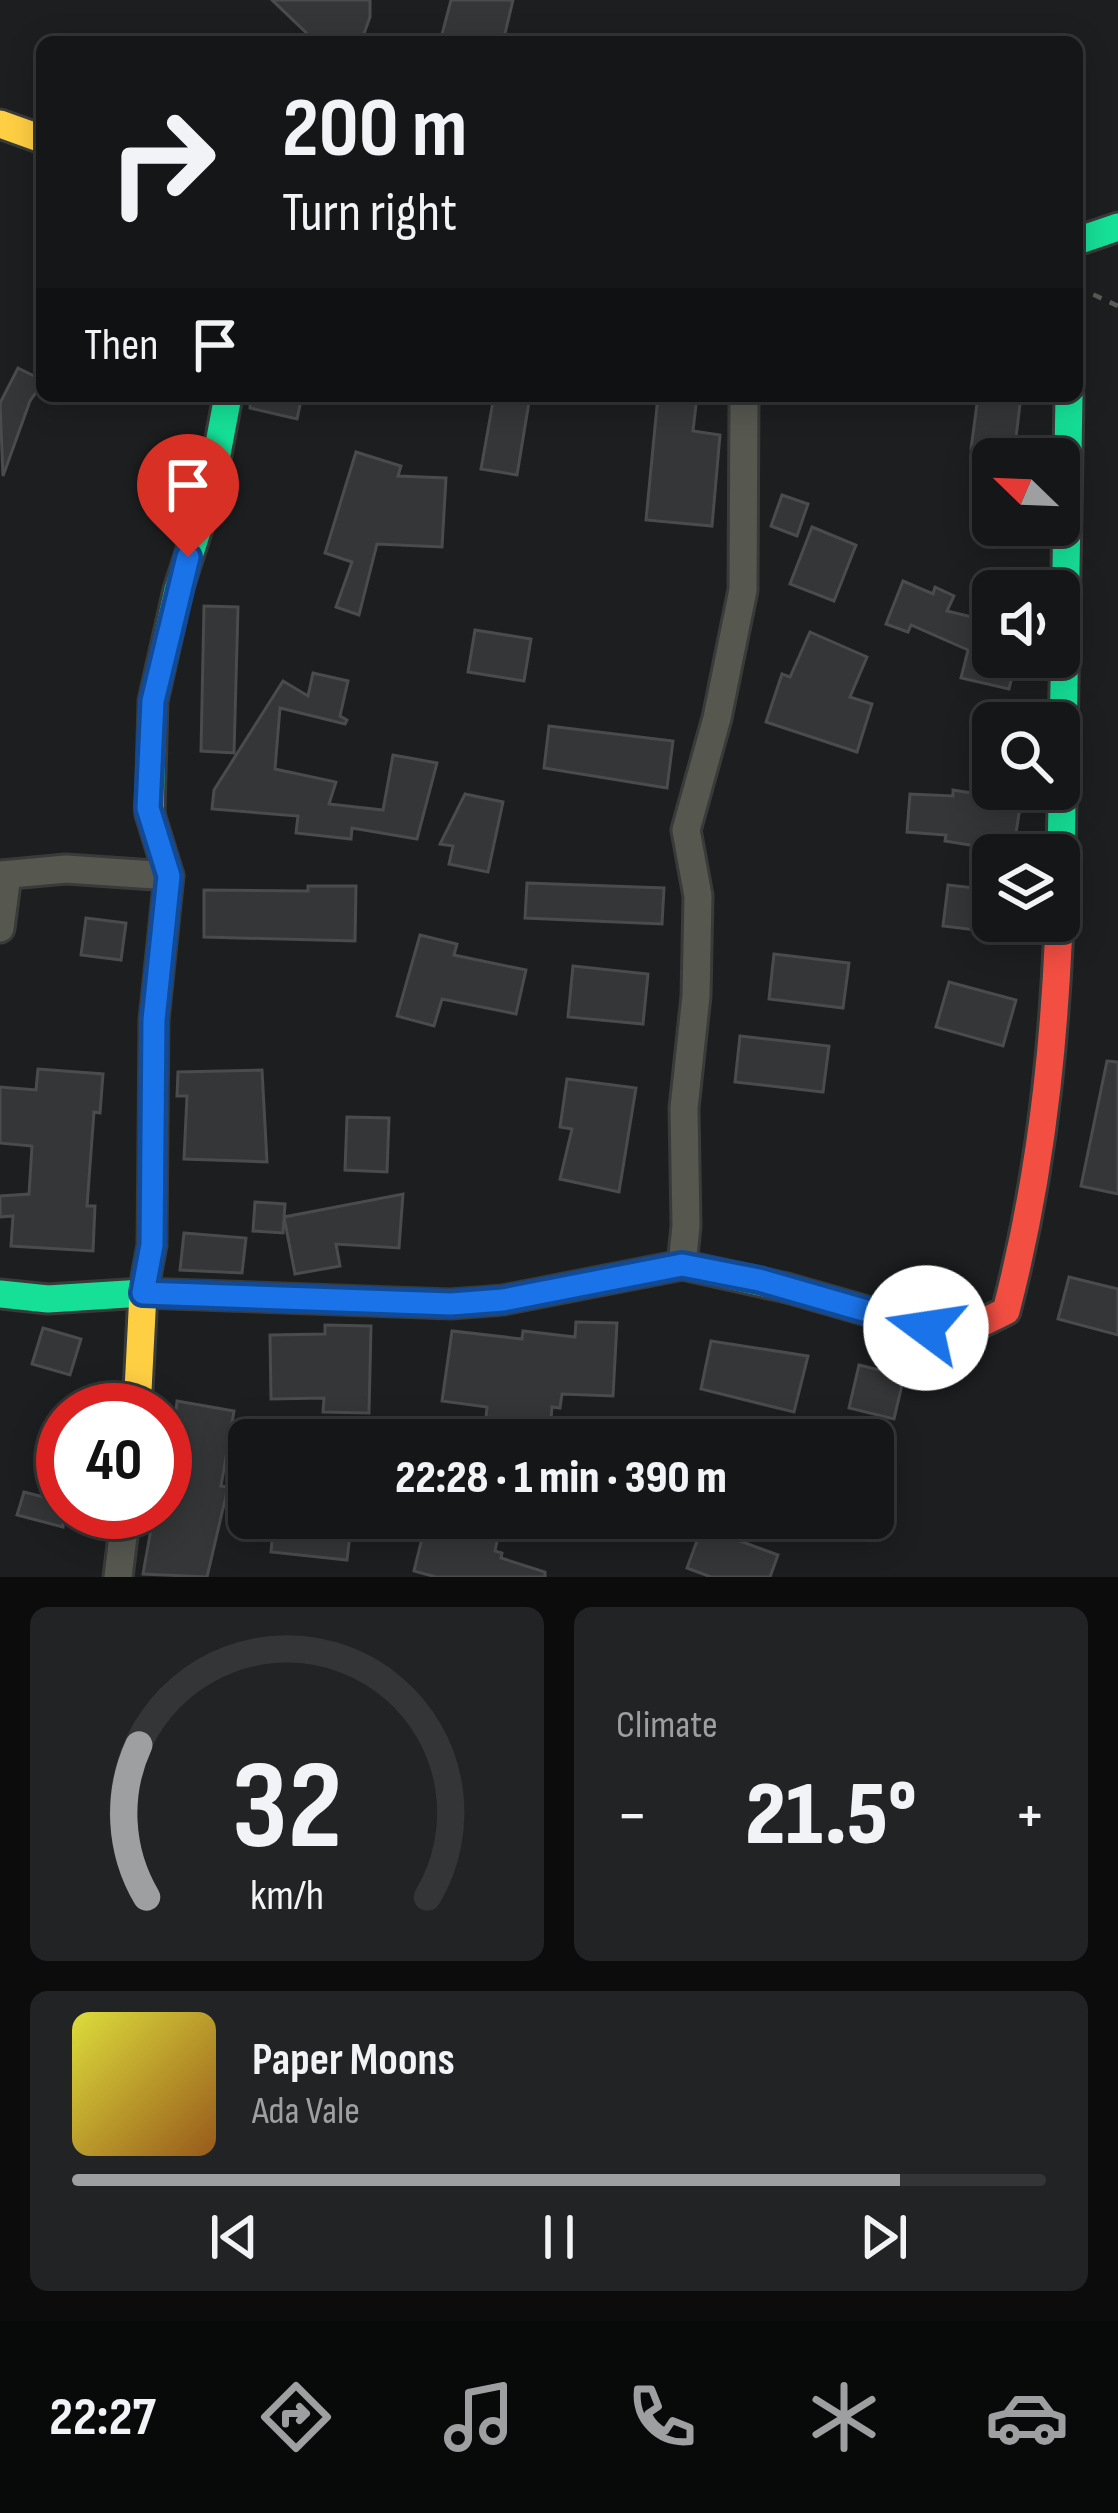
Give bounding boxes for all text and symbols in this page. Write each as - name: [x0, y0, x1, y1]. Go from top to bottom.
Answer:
- text: 200 m: [282, 79, 468, 180]
- icon: right: [84, 84, 240, 240]
- text: Turn right: [282, 181, 457, 246]
- icon: arrive: [182, 312, 248, 378]
- text: Then: [84, 318, 158, 373]
- pin: [137, 434, 239, 557]
- north arrow: [972, 438, 1080, 546]
- map controls: [972, 438, 1080, 942]
- icon: arrive: [155, 452, 221, 518]
- button: sound: [972, 570, 1080, 678]
- button: search: [972, 702, 1080, 810]
- button: layers: [972, 834, 1080, 942]
- position arrow: [863, 1265, 989, 1391]
- speed limit sign: 40: [36, 1383, 192, 1539]
- text: 22:28 · 1 min · 390 m: [395, 1451, 727, 1506]
- text: Climate: [616, 1702, 718, 1749]
- text: 32: [232, 1734, 342, 1883]
- text: 21.5°: [745, 1762, 917, 1870]
- text: −: [616, 1777, 648, 1856]
- text: +: [1014, 1777, 1046, 1856]
- text: km/h: [250, 1870, 324, 1922]
- text: Paper Moons: [252, 2033, 455, 2088]
- text: Ada Vale: [252, 2088, 360, 2135]
- icon: previous: [201, 2204, 267, 2270]
- icon: pause: [526, 2204, 592, 2270]
- icon: next: [851, 2204, 917, 2270]
- icon: directions: [254, 2375, 338, 2459]
- icon: music: [437, 2375, 521, 2459]
- icon: phone: [620, 2375, 704, 2459]
- icon: climate: [802, 2375, 886, 2459]
- icon: car: [985, 2375, 1069, 2459]
- text: 22:27: [49, 2385, 156, 2450]

